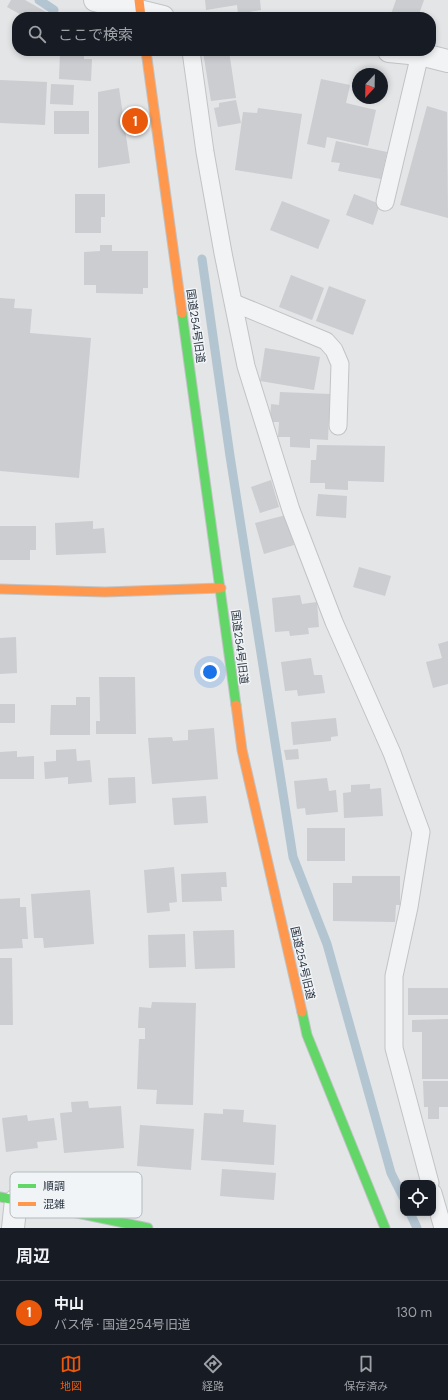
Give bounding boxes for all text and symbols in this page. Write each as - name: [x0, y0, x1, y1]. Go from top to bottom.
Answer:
- search box: [12, 12, 436, 56]
- icon: search: [26, 23, 48, 45]
- text: ここで検索: [58, 25, 133, 45]
- north arrow: [352, 68, 388, 104]
- pin: 1: [122, 106, 148, 136]
- street label: 国道254号旧道: [184, 288, 208, 364]
- street label: 国道254号旧道: [228, 609, 252, 685]
- your location: [200, 662, 220, 682]
- street label: 国道254号旧道: [288, 925, 318, 1001]
- legend: [10, 1172, 142, 1218]
- text: 順調: [43, 1179, 65, 1193]
- map controls: [400, 1180, 436, 1216]
- button: locate: [400, 1180, 436, 1216]
- text: 混雑: [43, 1197, 65, 1211]
- text: 周辺: [16, 1245, 50, 1267]
- text: 中山: [54, 1294, 84, 1314]
- text: 1: [27, 1304, 31, 1321]
- text: 130 m: [396, 1304, 432, 1321]
- text: バス停 · 国道254号旧道: [54, 1316, 191, 1333]
- tab: 地図: [60, 1353, 82, 1393]
- tab: 経路: [202, 1353, 224, 1393]
- tab: 保存済み: [344, 1353, 388, 1393]

